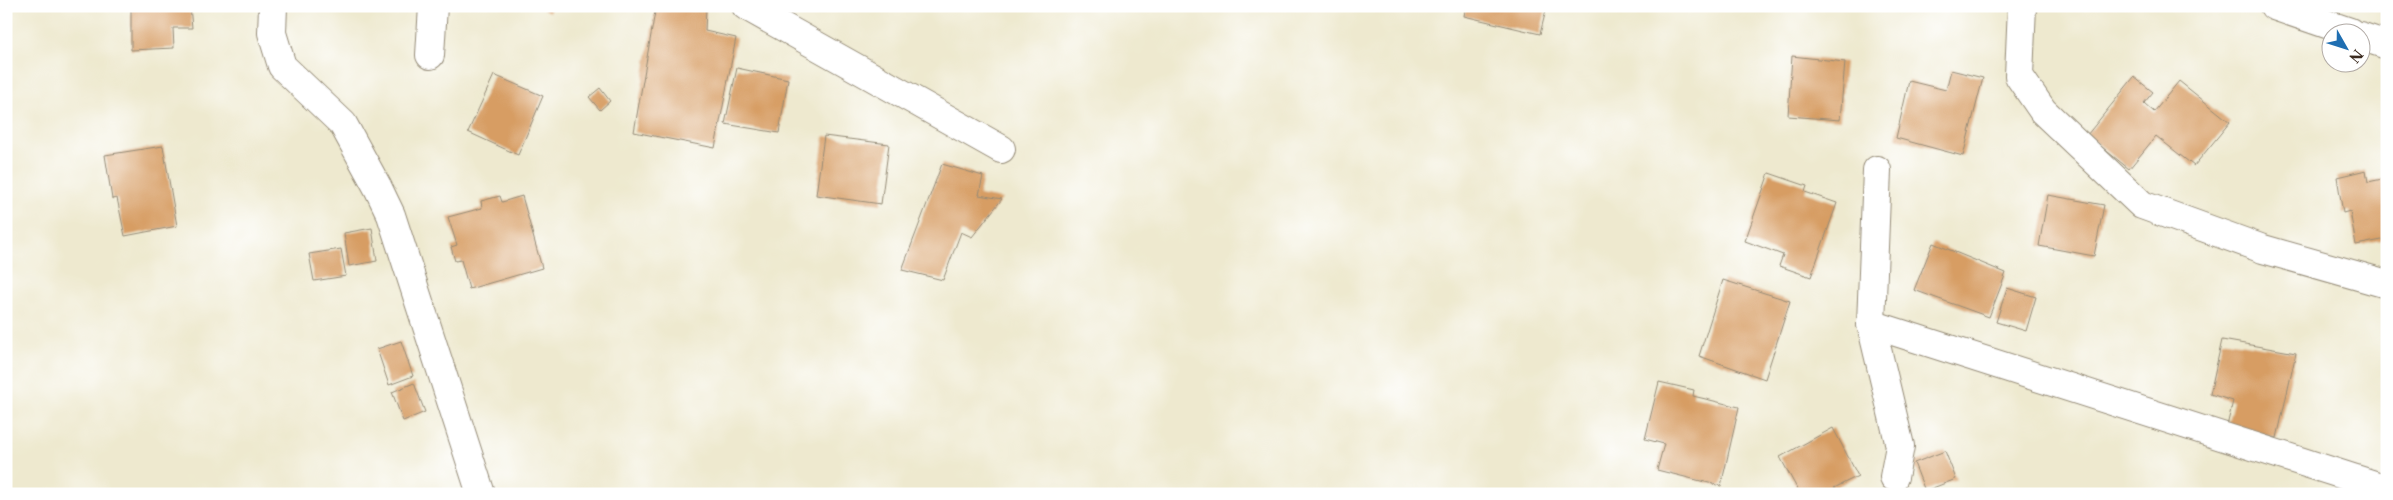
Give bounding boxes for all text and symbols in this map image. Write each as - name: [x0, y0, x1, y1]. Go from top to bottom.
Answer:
- north arrow: [2320, 22, 2370, 72]
- text: N: [2345, 46, 2367, 67]

